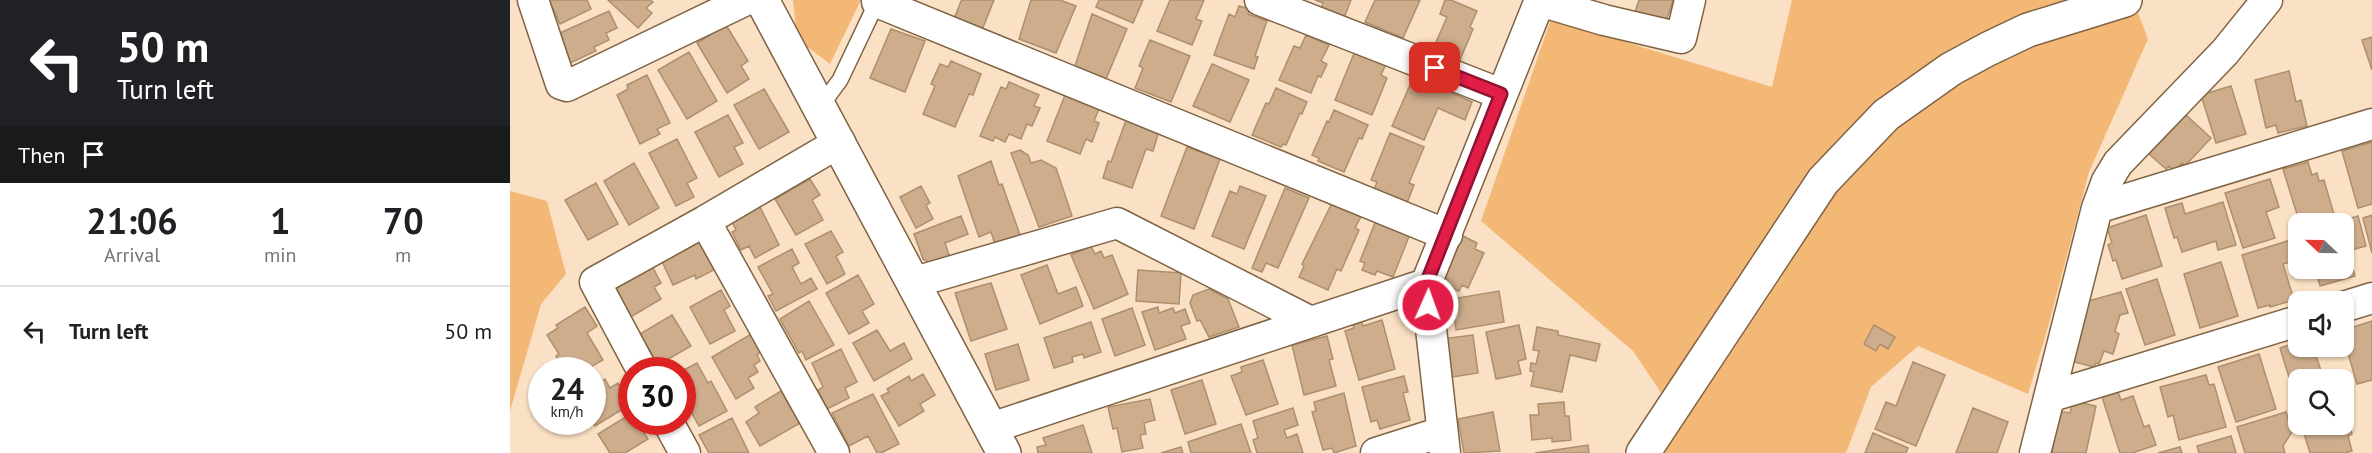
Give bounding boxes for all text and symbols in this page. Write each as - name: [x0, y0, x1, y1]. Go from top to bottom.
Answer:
- text: 50 m: [117, 19, 209, 74]
- icon: left: [18, 24, 96, 102]
- pin: [1409, 42, 1460, 93]
- icon: arrive: [1418, 51, 1451, 84]
- text: Turn left: [117, 72, 214, 106]
- icon: arrive: [77, 138, 110, 171]
- text: Then: [18, 141, 65, 169]
- text: 21:06: [86, 197, 178, 244]
- text: 1: [270, 197, 290, 244]
- text: 70: [383, 197, 424, 244]
- north arrow: [2288, 213, 2354, 279]
- map controls: [2288, 213, 2354, 435]
- text: Arrival: [104, 242, 160, 268]
- text: min: [264, 242, 297, 268]
- text: m: [395, 242, 411, 268]
- position arrow: [1396, 273, 1460, 337]
- button: sound: [2288, 291, 2354, 357]
- icon: left: [18, 315, 51, 348]
- text: Turn left: [69, 317, 149, 345]
- text: 50 m: [444, 317, 492, 345]
- speed limit sign: 30: [618, 357, 696, 435]
- text: 24: [550, 369, 584, 408]
- button: search: [2288, 369, 2354, 435]
- text: km/h: [551, 402, 583, 421]

